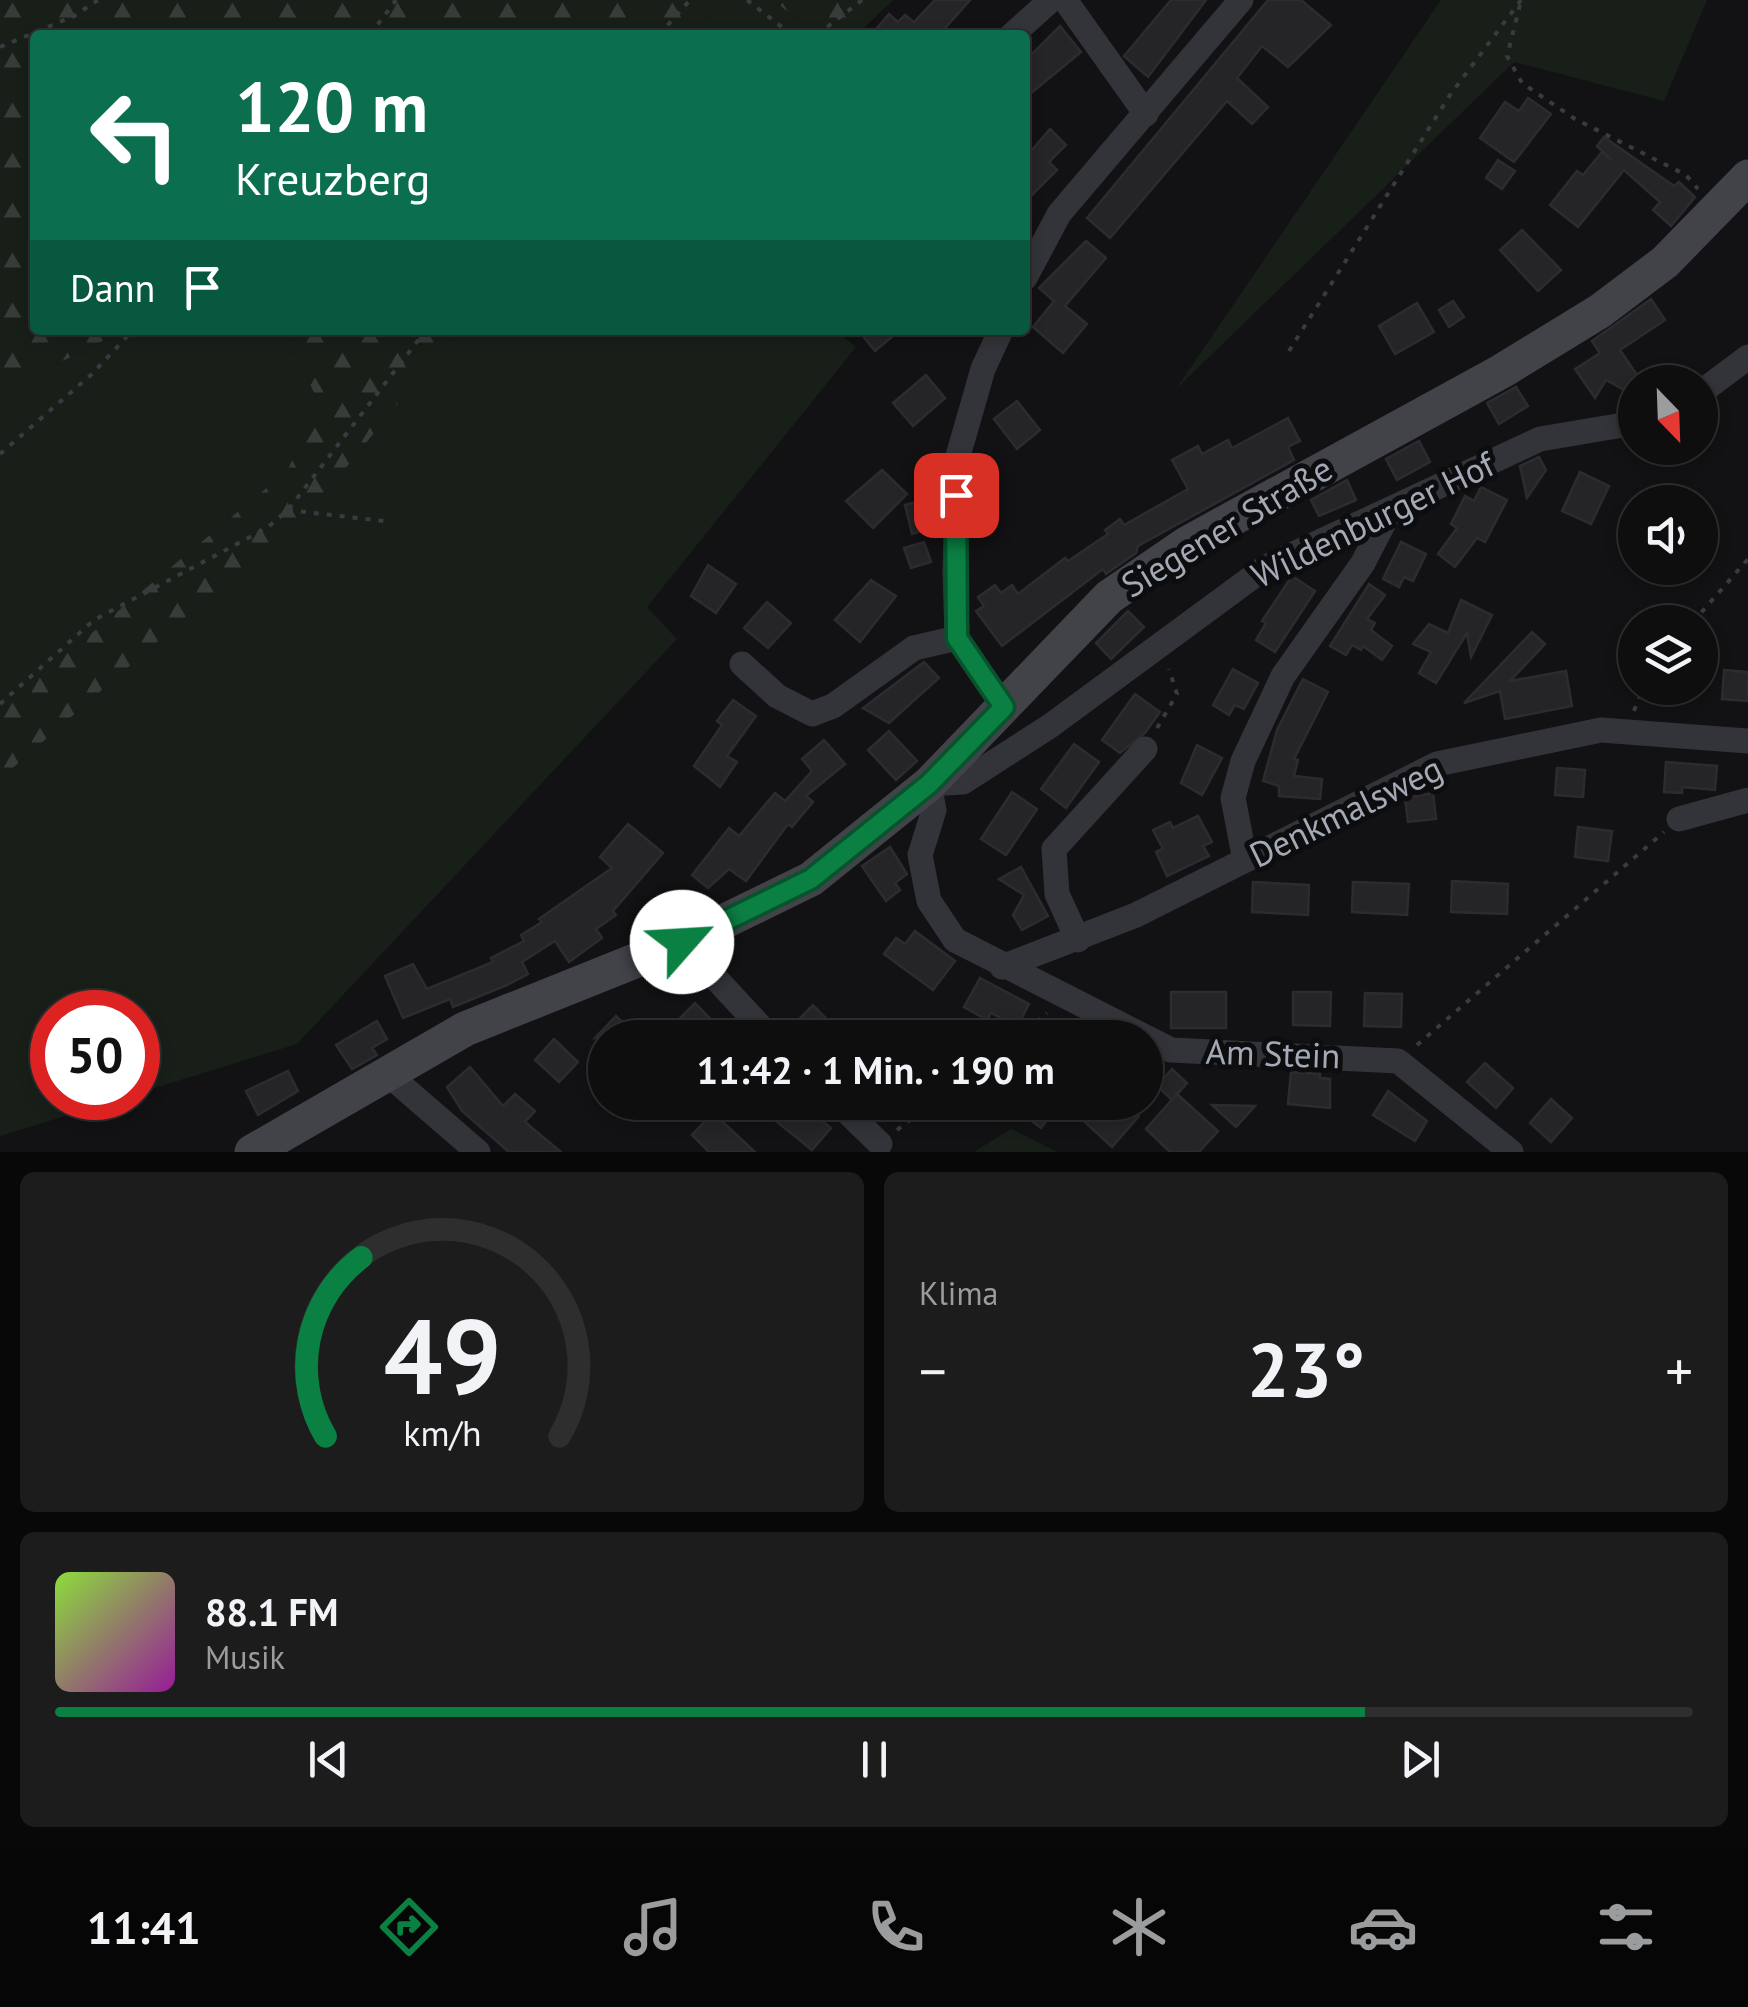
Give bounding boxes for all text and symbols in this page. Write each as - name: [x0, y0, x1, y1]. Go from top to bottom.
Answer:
- text: 120 m: [235, 61, 428, 151]
- icon: left: [70, 70, 200, 200]
- text: Kreuzberg: [235, 149, 430, 207]
- icon: arrive: [175, 260, 230, 315]
- text: Dann: [70, 263, 155, 312]
- north arrow: [1618, 365, 1718, 465]
- map controls: [1618, 365, 1718, 705]
- street label: Wildenburger Hof: [1243, 440, 1503, 598]
- street label: Siegener Straße: [1112, 445, 1340, 607]
- pin: [914, 453, 999, 538]
- icon: arrive: [929, 468, 984, 523]
- button: sound: [1618, 485, 1718, 585]
- button: layers: [1618, 605, 1718, 705]
- street label: Denkmalsweg: [1242, 745, 1450, 878]
- position arrow: [630, 890, 734, 994]
- speed limit sign: 50: [30, 990, 160, 1120]
- street label: Am Stein: [1205, 1028, 1341, 1078]
- text: 11:42 · 1 Min. · 190 m: [696, 1045, 1055, 1094]
- text: Klima: [919, 1272, 998, 1314]
- text: 49: [383, 1288, 501, 1423]
- text: 23°: [1247, 1321, 1365, 1418]
- text: −: [919, 1335, 947, 1406]
- text: +: [1665, 1335, 1693, 1406]
- text: km/h: [403, 1410, 481, 1456]
- text: 88.1 FM: [205, 1587, 338, 1636]
- text: Musik: [205, 1636, 285, 1678]
- icon: previous: [301, 1732, 356, 1787]
- icon: pause: [847, 1732, 902, 1787]
- icon: next: [1393, 1732, 1448, 1787]
- icon: directions: [374, 1892, 444, 1962]
- icon: music: [618, 1892, 688, 1962]
- icon: phone: [861, 1892, 931, 1962]
- icon: climate: [1104, 1892, 1174, 1962]
- icon: car: [1348, 1892, 1418, 1962]
- icon: filters: [1591, 1892, 1661, 1962]
- text: 11:41: [87, 1898, 201, 1956]

